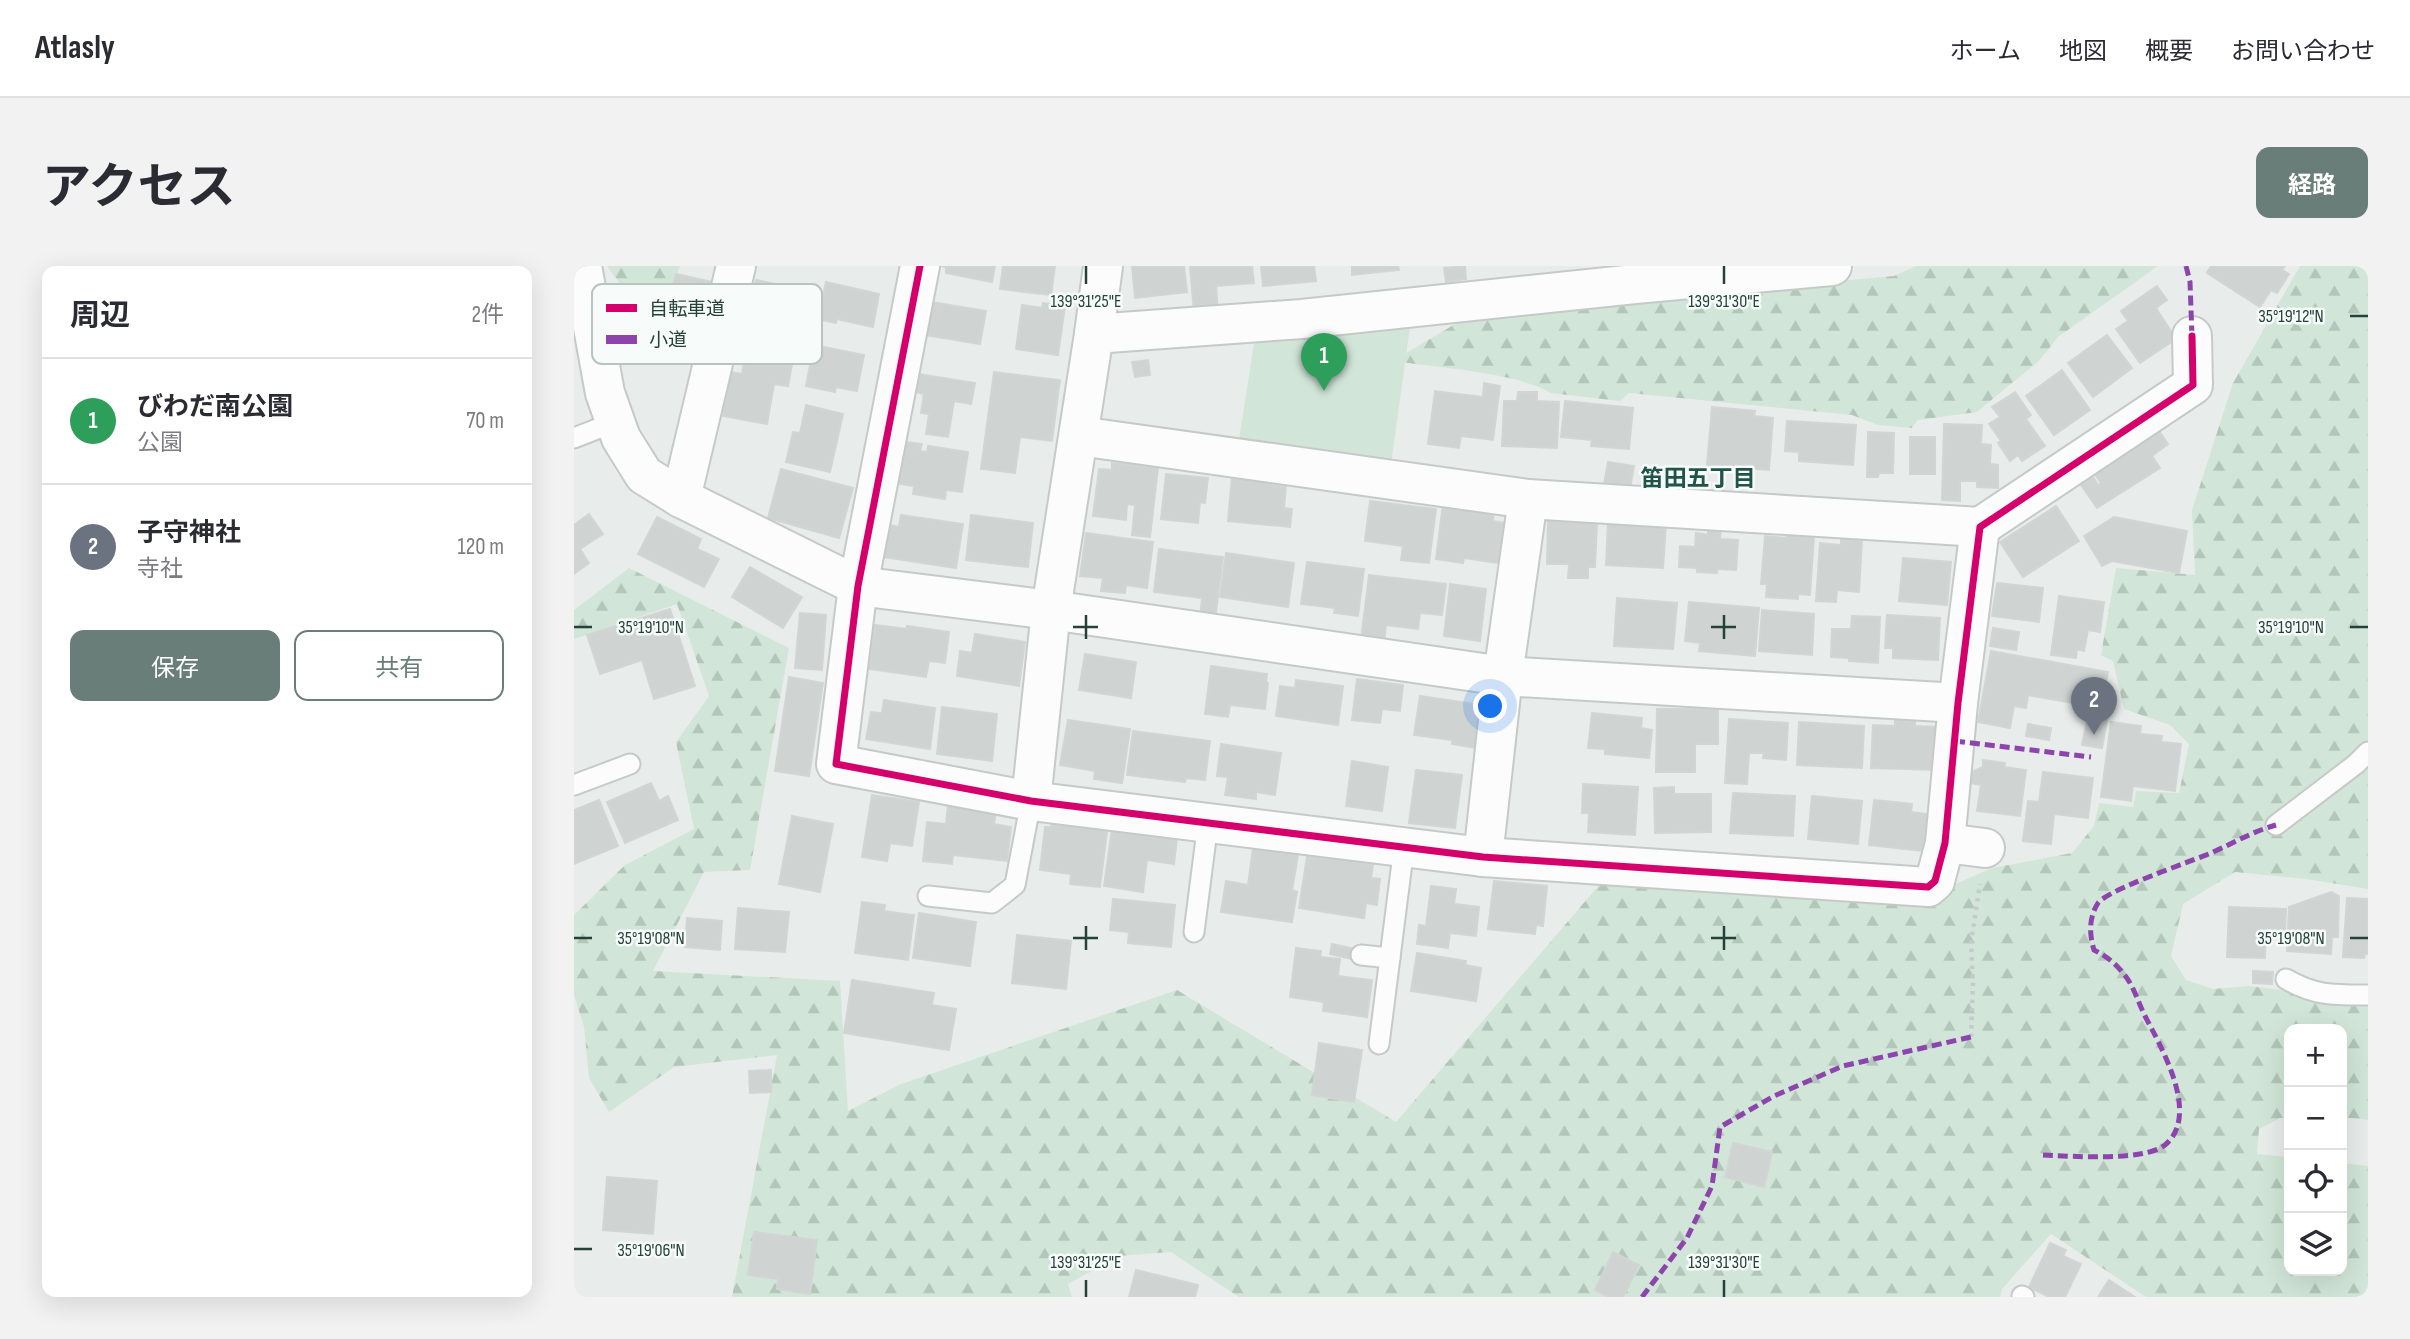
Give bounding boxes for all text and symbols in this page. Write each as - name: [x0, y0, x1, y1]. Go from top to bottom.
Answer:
- text: Atlasly: [35, 28, 115, 68]
- text: ホーム: [1950, 37, 2021, 66]
- text: 地図: [2059, 37, 2107, 66]
- text: 概要: [2145, 37, 2193, 66]
- text: お問い合わせ: [2231, 37, 2375, 66]
- button: 経路: [2256, 147, 2368, 218]
- text: アクセス: [42, 159, 236, 218]
- legend: [592, 284, 822, 364]
- text: 139°31'25"E: [1051, 291, 1121, 312]
- text: 139°31'30"E: [1688, 291, 1760, 312]
- text: 周辺: [70, 298, 130, 334]
- text: 自転車道: [649, 298, 725, 321]
- text: 2件: [472, 301, 504, 329]
- text: 35°19'12"N: [2258, 306, 2324, 327]
- text: 小道: [649, 329, 687, 352]
- pin: 1: [1301, 333, 1347, 391]
- text: びわだ南公園: [137, 392, 293, 423]
- text: 1: [88, 407, 98, 435]
- text: 70 m: [466, 407, 504, 435]
- text: 公園: [137, 429, 183, 457]
- district label: 笛田五丁目: [1641, 465, 1756, 493]
- text: 子守神社: [137, 518, 241, 549]
- text: 2: [88, 533, 98, 561]
- text: 120 m: [458, 533, 504, 561]
- text: 寺社: [137, 555, 183, 583]
- text: 35°19'10"N: [618, 617, 684, 638]
- text: 35°19'10"N: [2258, 617, 2324, 638]
- button: 保存: [70, 630, 280, 701]
- button: 共有: [294, 630, 504, 701]
- pin: 2: [2071, 677, 2117, 735]
- your location: [1473, 689, 1507, 723]
- text: 35°19'08"N: [617, 928, 685, 949]
- text: 35°19'08"N: [2257, 928, 2325, 949]
- map controls: [2284, 1024, 2347, 1276]
- button: +: [2284, 1024, 2347, 1087]
- button: −: [2284, 1087, 2347, 1150]
- button: locate: [2284, 1150, 2347, 1213]
- button: layers: [2284, 1213, 2347, 1276]
- text: 35°19'06"N: [617, 1240, 685, 1261]
- text: 139°31'25"E: [1051, 1252, 1121, 1273]
- text: 139°31'30"E: [1688, 1252, 1760, 1273]

